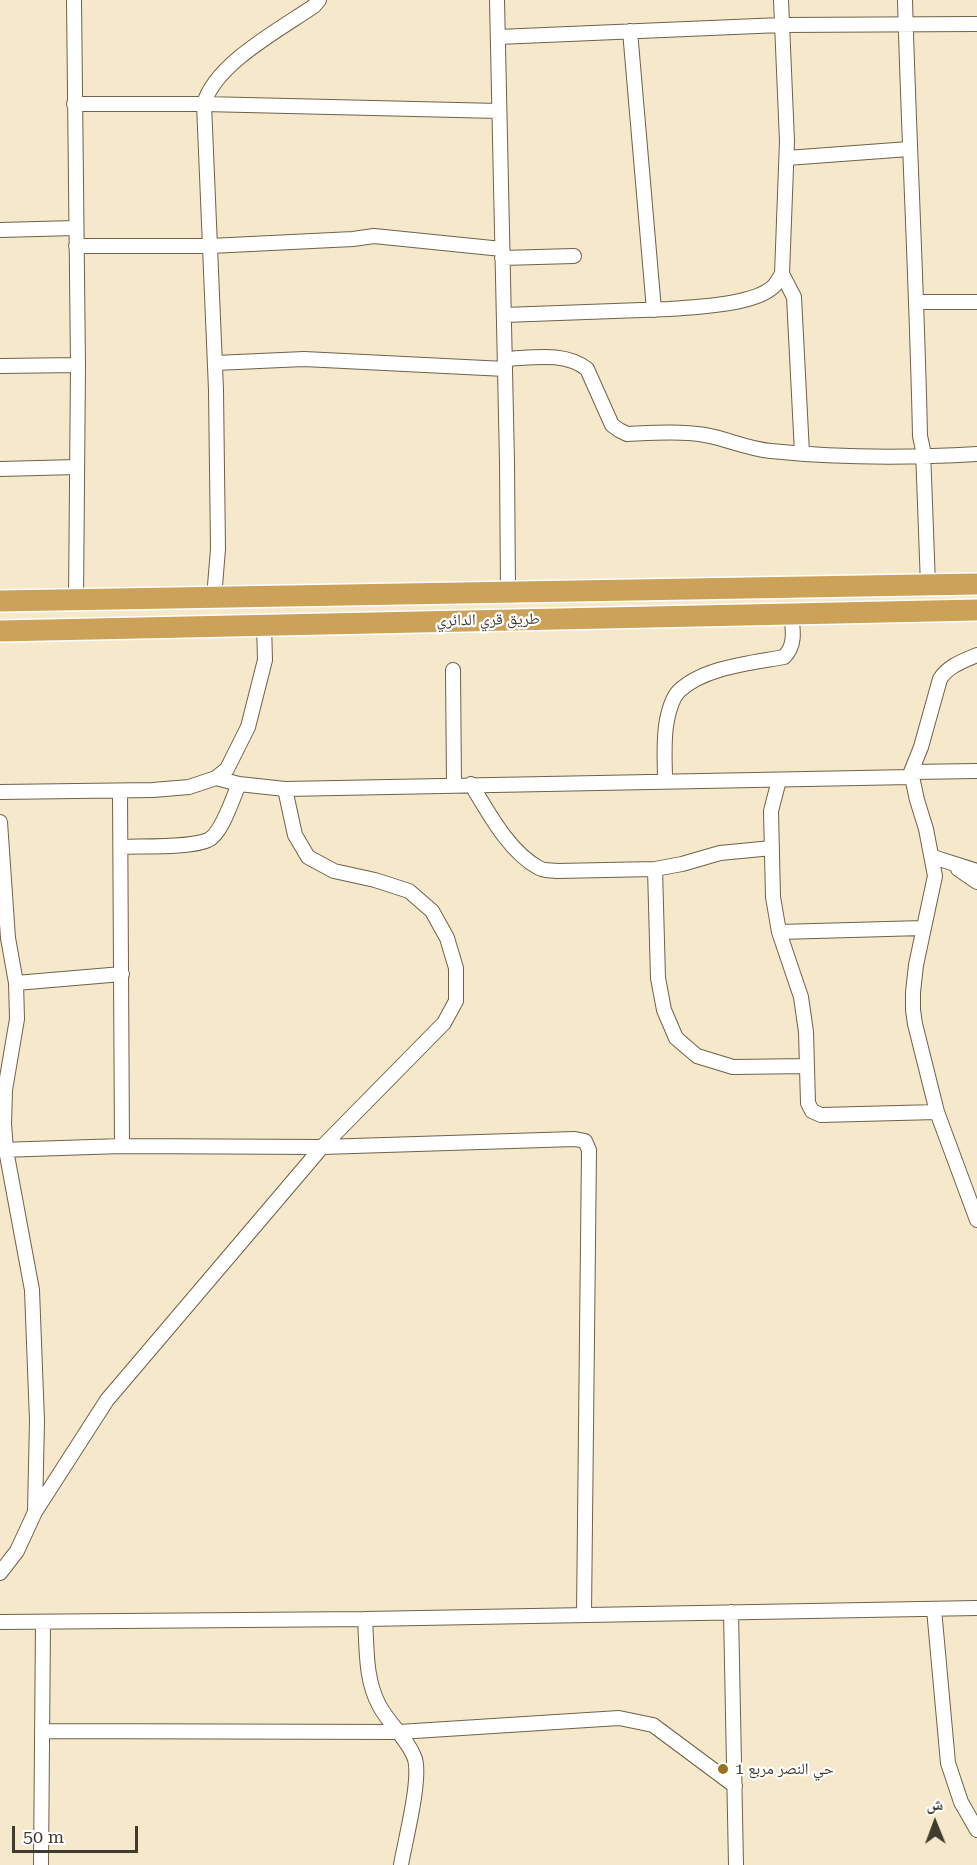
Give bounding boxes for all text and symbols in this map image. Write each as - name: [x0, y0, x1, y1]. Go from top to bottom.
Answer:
- street label: طريق قري الدائري: [436, 610, 540, 630]
- place label: حي النصر مربع 1: [735, 1759, 834, 1779]
- marker: حي النصر مربع 1: [716, 1762, 730, 1776]
- north arrow: [905, 1793, 965, 1853]
- text: ش: [926, 1795, 943, 1814]
- scale bar: [15, 1814, 141, 1852]
- text: 50 m: [23, 1826, 64, 1847]

